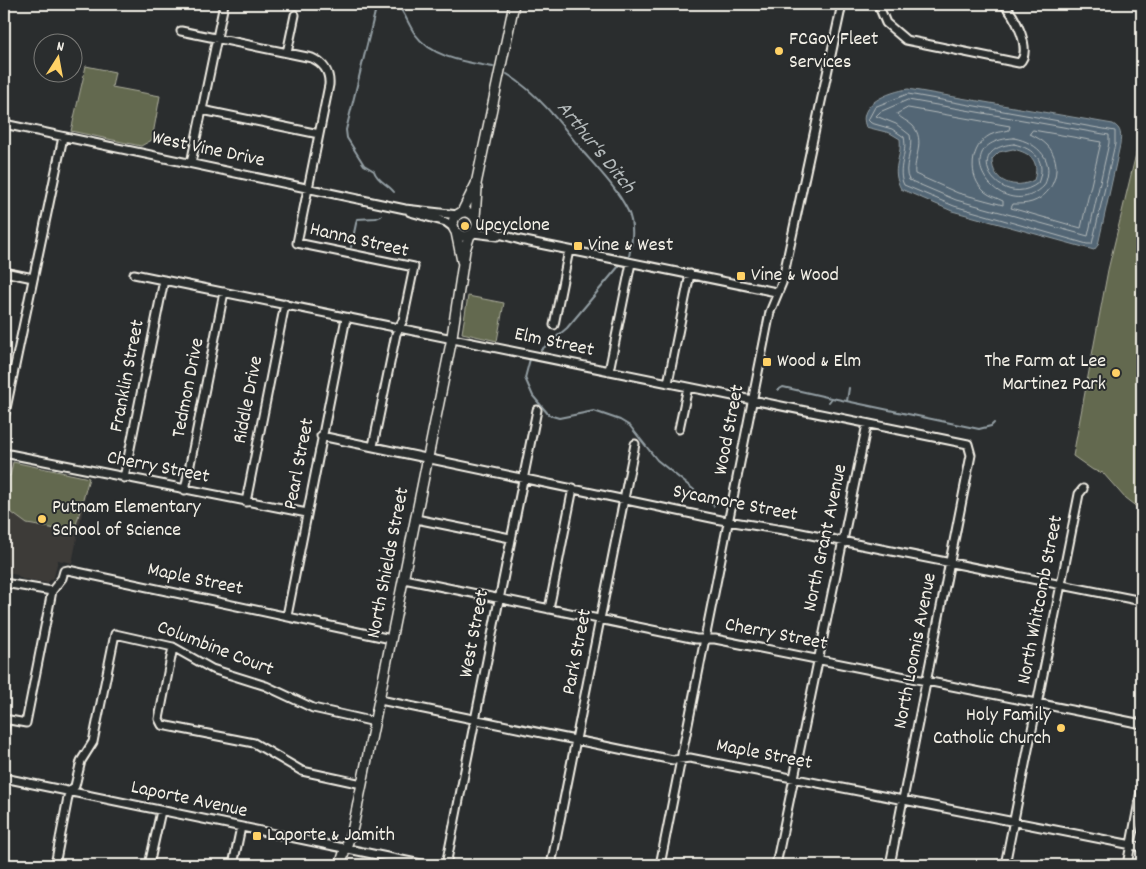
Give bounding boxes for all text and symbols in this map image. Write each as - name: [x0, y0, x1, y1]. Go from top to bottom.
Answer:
- place label: FCGov Fleet Services: [789, 26, 878, 77]
- north arrow: [32, 32, 82, 82]
- text: N: [55, 37, 65, 58]
- marker: FCGov Fleet Services: [773, 45, 785, 57]
- water label: Arthur's Ditch: [548, 95, 643, 202]
- street label: West Vine Drive: [149, 124, 267, 176]
- place label: Upcyclone: [475, 212, 550, 240]
- street label: Hanna Street: [307, 216, 411, 266]
- marker: Upcyclone: [459, 220, 471, 232]
- place label: Vine & West: [588, 232, 673, 260]
- marker: Vine & West: [572, 240, 584, 252]
- place label: Vine & Wood: [751, 262, 839, 290]
- marker: Vine & Wood: [735, 270, 747, 282]
- street label: Franklin Street: [103, 317, 153, 435]
- street label: Elm Street: [512, 321, 596, 365]
- street label: Tedmon Drive: [166, 335, 212, 440]
- place label: Wood & Elm: [777, 348, 861, 376]
- place label: The Farm at Lee Martinez Park: [984, 348, 1106, 399]
- street label: Riddle Drive: [227, 354, 271, 446]
- marker: Wood & Elm: [761, 356, 773, 368]
- marker: The Farm at Lee Martinez Park: [1110, 367, 1122, 379]
- street label: Wood Street: [707, 382, 753, 478]
- street label: Pearl Street: [277, 416, 323, 512]
- street label: Cherry Street: [104, 444, 212, 492]
- street label: North Grant Avenue: [797, 461, 855, 614]
- street label: Sycamore Street: [670, 478, 800, 530]
- street label: North Shields Street: [361, 485, 417, 641]
- place label: Putnam Elementary School of Science: [52, 494, 202, 545]
- marker: Putnam Elementary School of Science: [36, 513, 48, 525]
- street label: North Whitcomb Street: [1011, 513, 1071, 687]
- street label: Maple Street: [145, 556, 245, 604]
- street label: North Loomis Avenue: [887, 570, 945, 731]
- street label: West Street: [453, 588, 497, 680]
- street label: Park Street: [556, 606, 600, 698]
- street label: Cherry Street: [722, 611, 830, 659]
- street label: Columbine Court: [153, 614, 277, 684]
- place label: Holy Family Catholic Church: [933, 702, 1052, 753]
- marker: Holy Family Catholic Church: [1055, 722, 1067, 734]
- street label: Maple Street: [714, 732, 814, 778]
- street label: Laporte Avenue: [128, 774, 250, 826]
- place label: Laporte & Jamith: [267, 822, 395, 850]
- marker: Laporte & Jamith: [251, 830, 263, 842]

